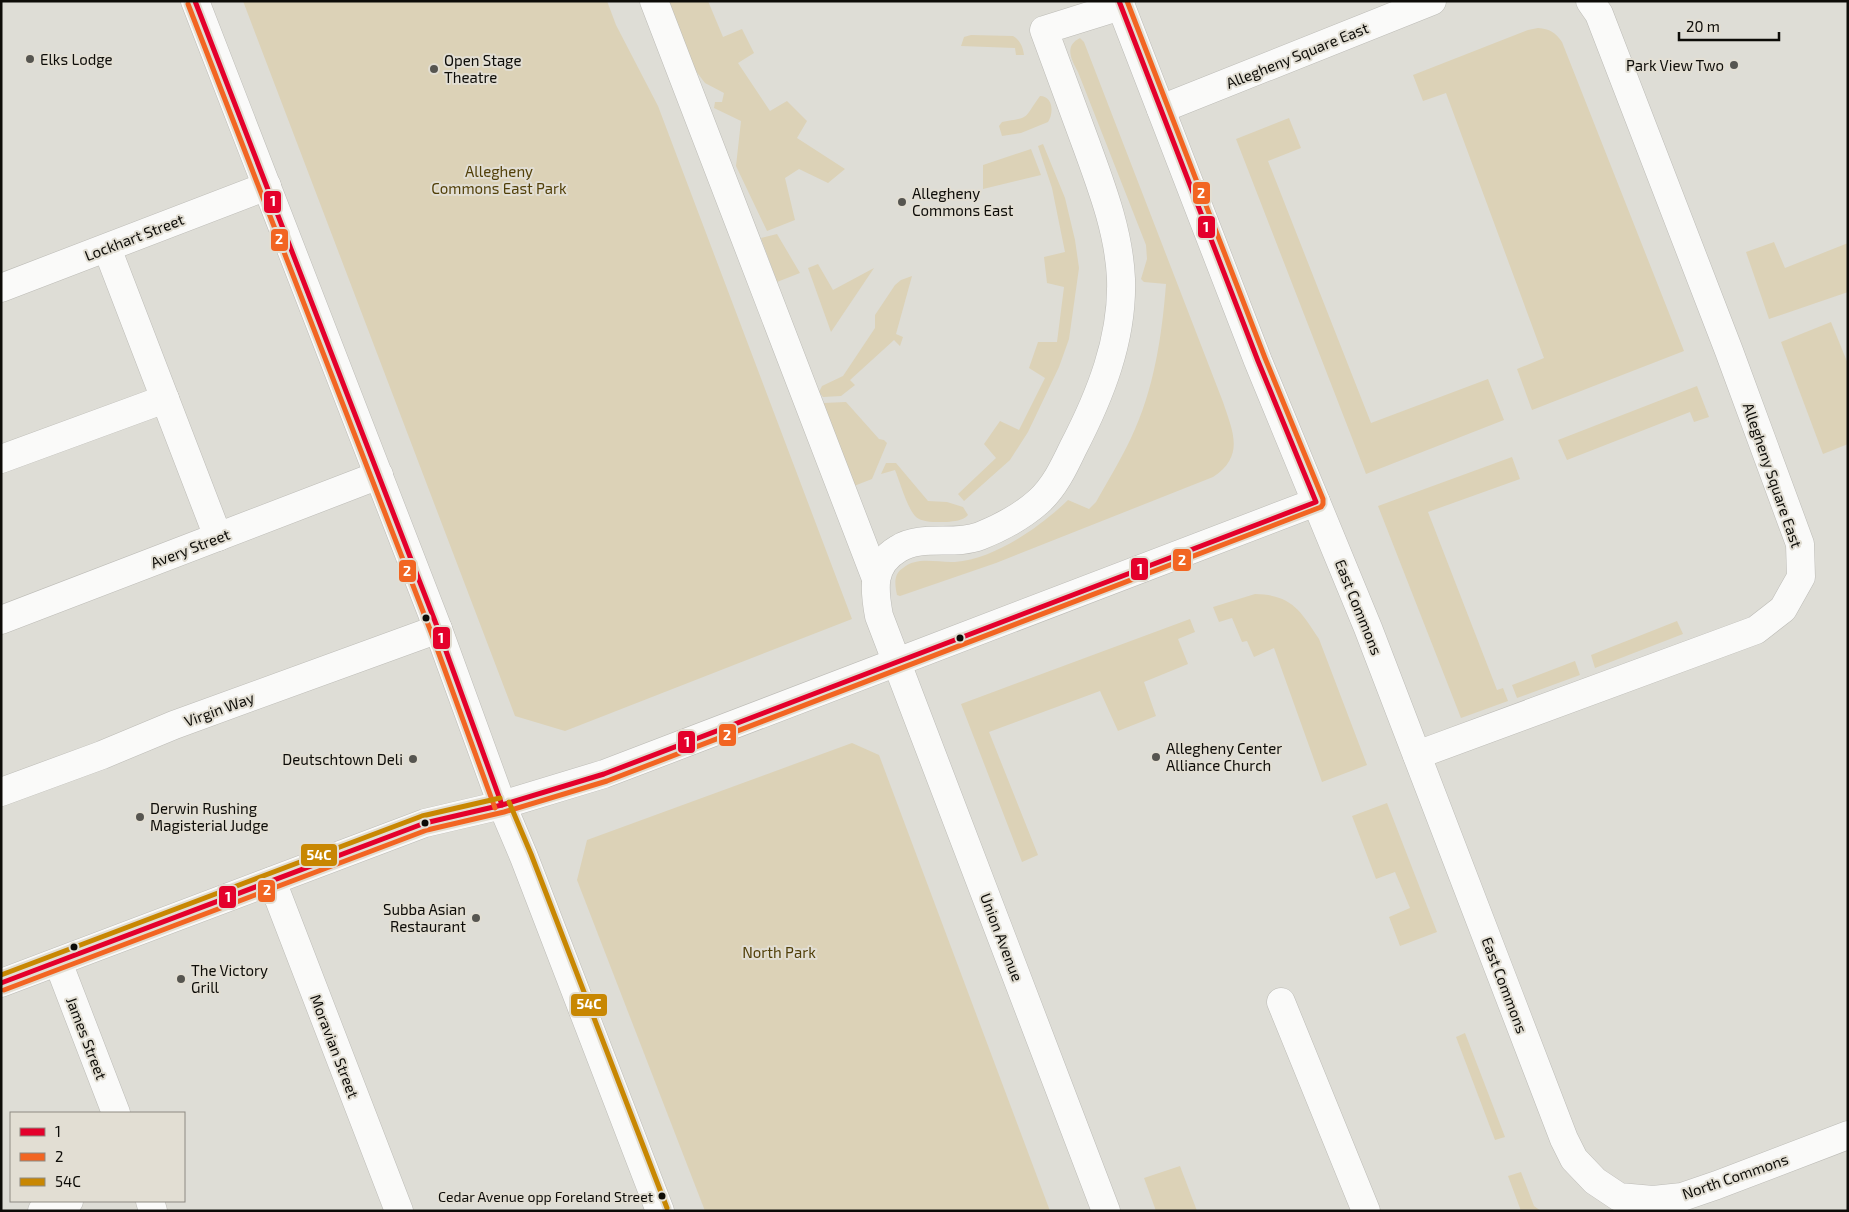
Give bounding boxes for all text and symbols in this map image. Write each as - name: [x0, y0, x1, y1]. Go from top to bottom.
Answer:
- scale bar: [1679, 10, 1779, 42]
- text: 20 m: [1686, 17, 1720, 35]
- street label: Allegheny Square East: [1223, 18, 1371, 92]
- place label: Elks Lodge: [40, 50, 113, 68]
- place label: Open Stage Theatre: [444, 51, 521, 86]
- marker: Elks Lodge: [24, 53, 36, 65]
- place label: Park View Two: [1626, 56, 1724, 74]
- marker: Park View Two: [1728, 59, 1740, 71]
- marker: Open Stage Theatre: [428, 63, 440, 75]
- park label: Allegheny Commons East Park: [431, 162, 567, 197]
- line badge: 2: [1192, 181, 1211, 205]
- place label: Allegheny Commons East: [912, 184, 1014, 219]
- text: 2: [1197, 184, 1205, 201]
- line badge: 1: [263, 190, 282, 214]
- text: 1: [270, 192, 276, 209]
- marker: Allegheny Commons East: [896, 196, 908, 208]
- street label: Lockhart Street: [82, 210, 186, 264]
- line badge: 1: [1197, 215, 1216, 239]
- text: 1: [1203, 218, 1209, 235]
- line badge: 2: [270, 228, 289, 252]
- text: 2: [275, 230, 283, 247]
- street label: Allegheny Square East: [1740, 400, 1806, 550]
- street label: Avery Street: [148, 525, 233, 571]
- line badge: 2: [1172, 548, 1192, 572]
- text: 2: [1178, 551, 1186, 568]
- line badge: 1: [1130, 557, 1149, 581]
- street label: East Commons: [1332, 557, 1386, 657]
- line badge: 2: [398, 559, 417, 583]
- text: 1: [1137, 560, 1143, 577]
- text: 2: [403, 562, 411, 579]
- unlabelled marker: [421, 613, 431, 623]
- line badge: 1: [432, 626, 451, 650]
- text: 1: [438, 629, 444, 646]
- unlabelled marker: [955, 633, 965, 643]
- street label: Virgin Way: [182, 688, 256, 730]
- line badge: 2: [718, 723, 737, 747]
- text: 2: [723, 726, 731, 743]
- line badge: 1: [677, 730, 696, 754]
- text: 1: [684, 733, 690, 750]
- place label: Allegheny Center Alliance Church: [1166, 739, 1282, 774]
- place label: Deutschtown Deli: [282, 750, 403, 768]
- marker: Allegheny Center Alliance Church: [1150, 751, 1162, 763]
- marker: Deutschtown Deli: [407, 753, 419, 765]
- place label: Derwin Rushing Magisterial Judge: [150, 799, 269, 834]
- marker: Derwin Rushing Magisterial Judge: [134, 811, 146, 823]
- unlabelled marker: [420, 818, 430, 828]
- line badge: 54C: [300, 843, 338, 867]
- text: 54C: [307, 846, 331, 863]
- line badge: 2: [257, 879, 276, 903]
- text: 2: [263, 881, 271, 898]
- line badge: 1: [218, 885, 237, 909]
- text: 1: [225, 888, 231, 905]
- street label: Union Avenue: [977, 890, 1027, 984]
- place label: Subba Asian Restaurant: [383, 900, 466, 935]
- marker: Subba Asian Restaurant: [470, 912, 482, 924]
- street label: East Commons: [1478, 934, 1532, 1036]
- unlabelled marker: [69, 942, 79, 952]
- park label: North Park: [742, 943, 816, 961]
- place label: The Victory Grill: [191, 961, 268, 996]
- marker: The Victory Grill: [175, 973, 187, 985]
- street label: Moravian Street: [307, 992, 363, 1101]
- line badge: 54C: [570, 993, 608, 1017]
- street label: James Street: [63, 994, 111, 1082]
- text: 54C: [577, 995, 601, 1012]
- legend: [10, 1112, 185, 1202]
- text: 1: [55, 1122, 61, 1140]
- text: 2: [55, 1147, 63, 1165]
- street label: North Commons: [1680, 1149, 1790, 1203]
- text: 54C: [55, 1172, 81, 1190]
- place label: Cedar Avenue opp Foreland Street: [438, 1188, 653, 1205]
- marker: Cedar Avenue opp Foreland Street: [657, 1191, 667, 1201]

